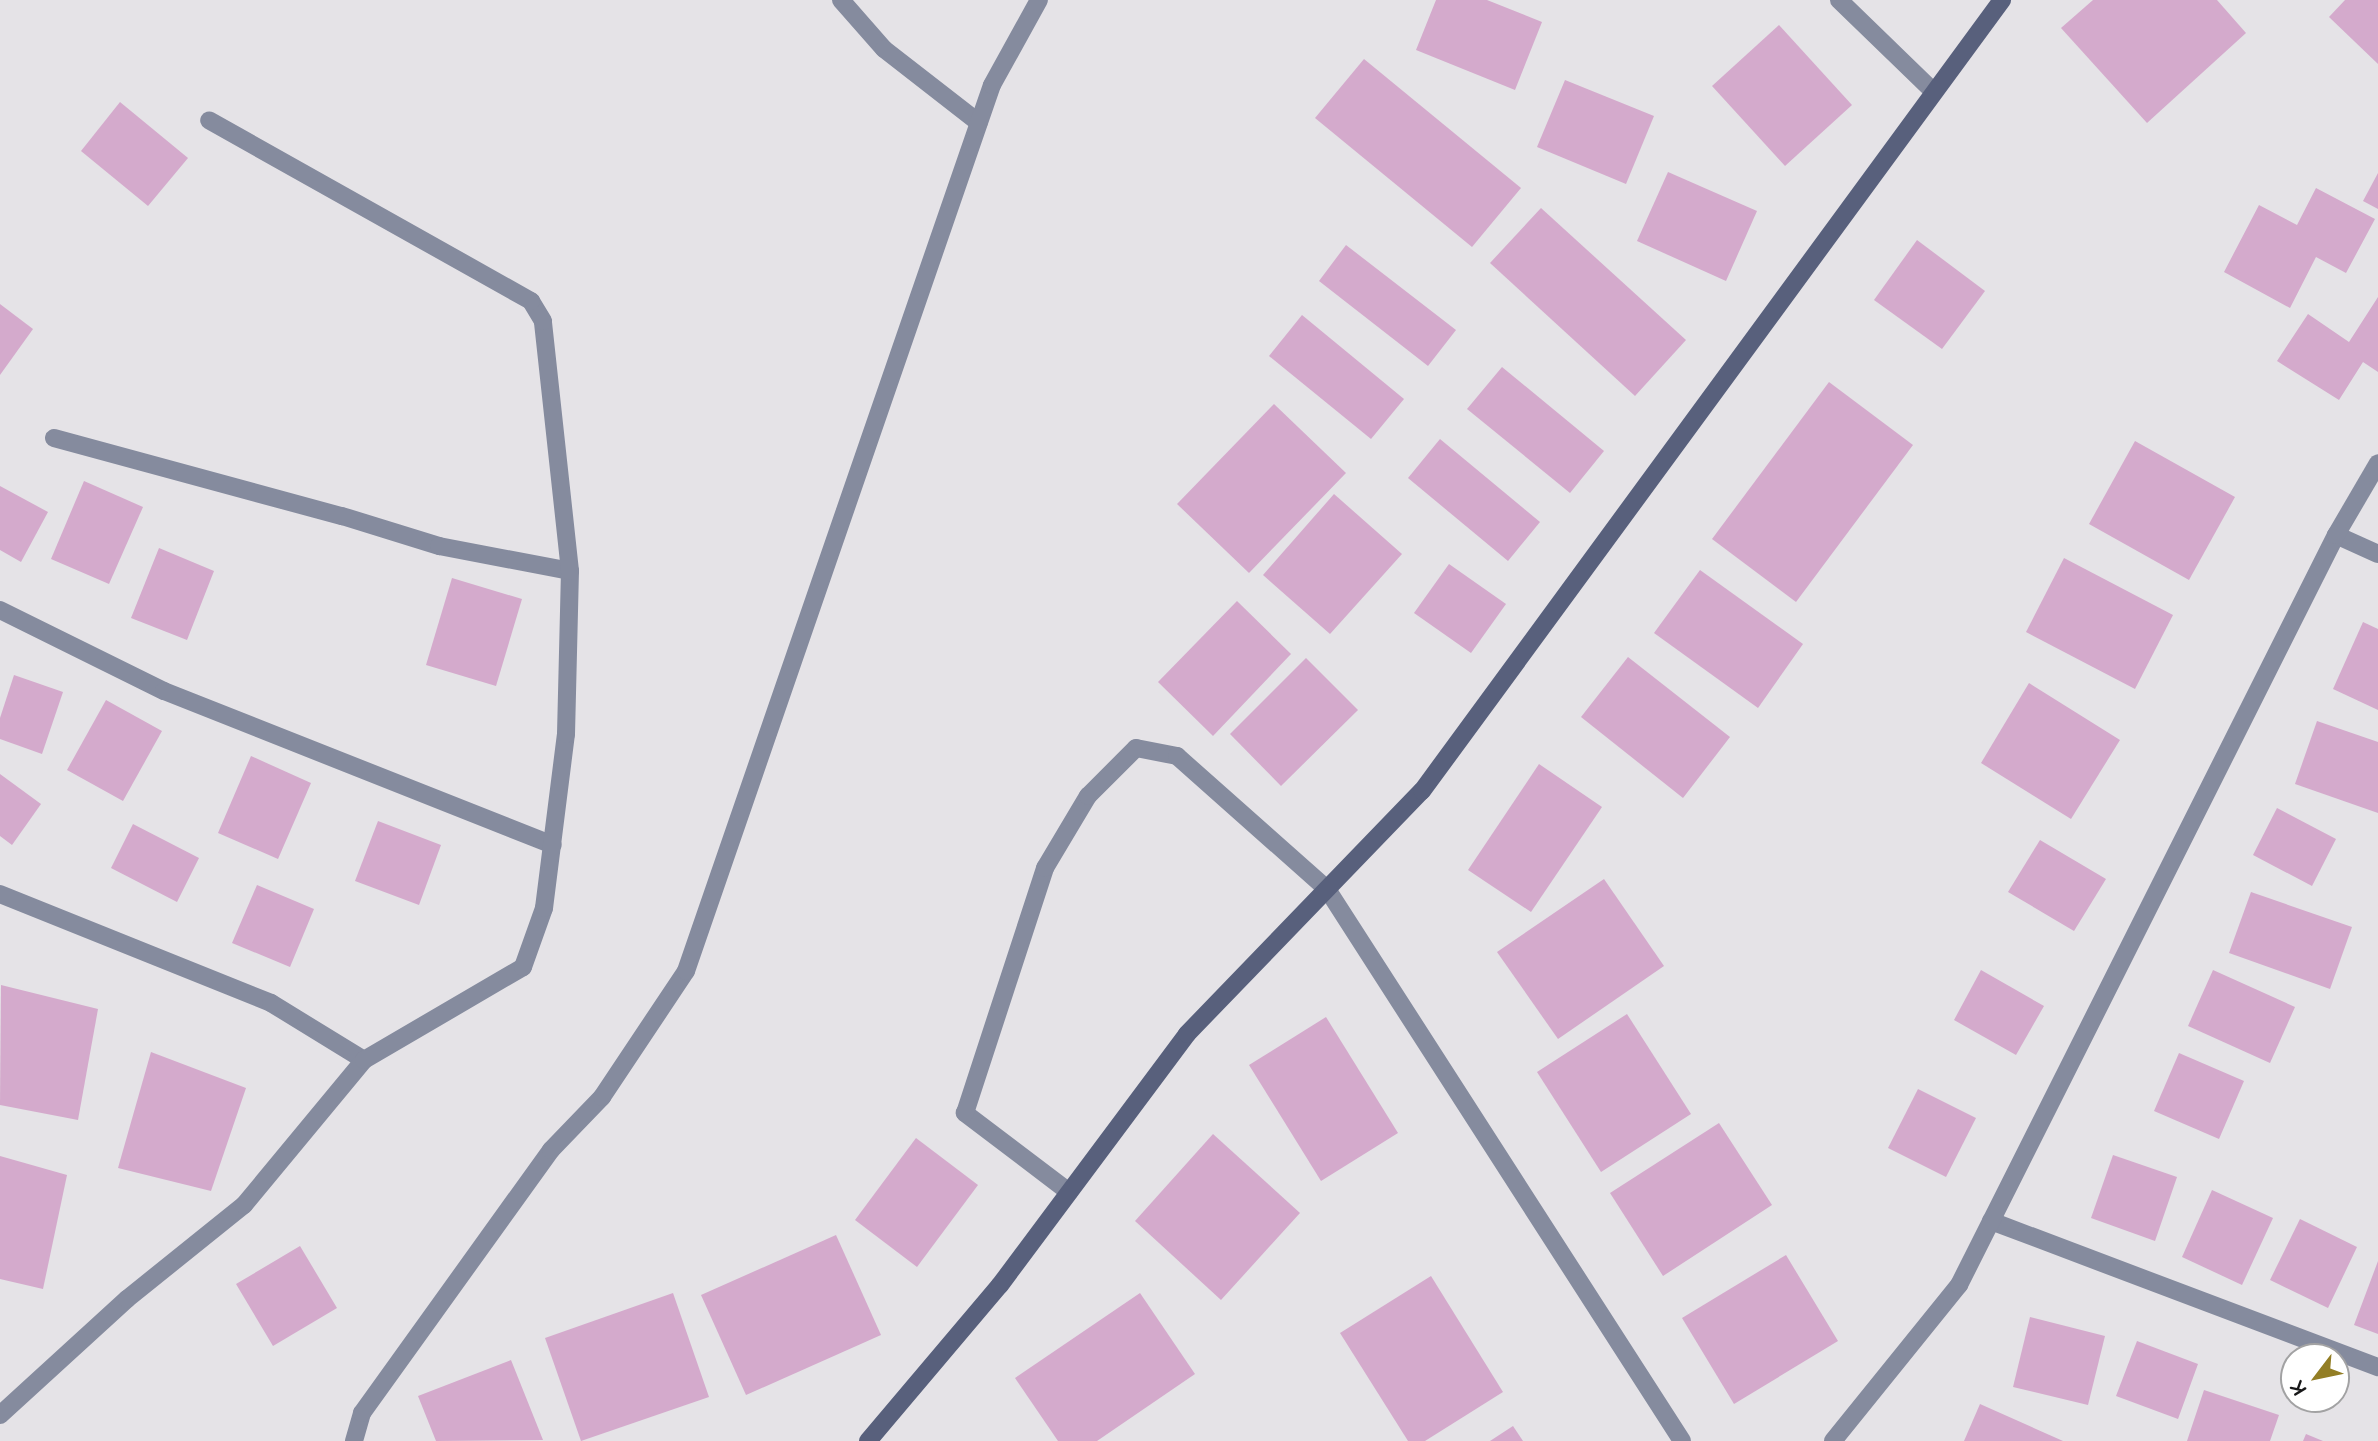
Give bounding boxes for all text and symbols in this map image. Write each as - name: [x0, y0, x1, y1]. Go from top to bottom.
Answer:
- north arrow: [2280, 1343, 2350, 1413]
- text: K: [2286, 1377, 2312, 1399]

